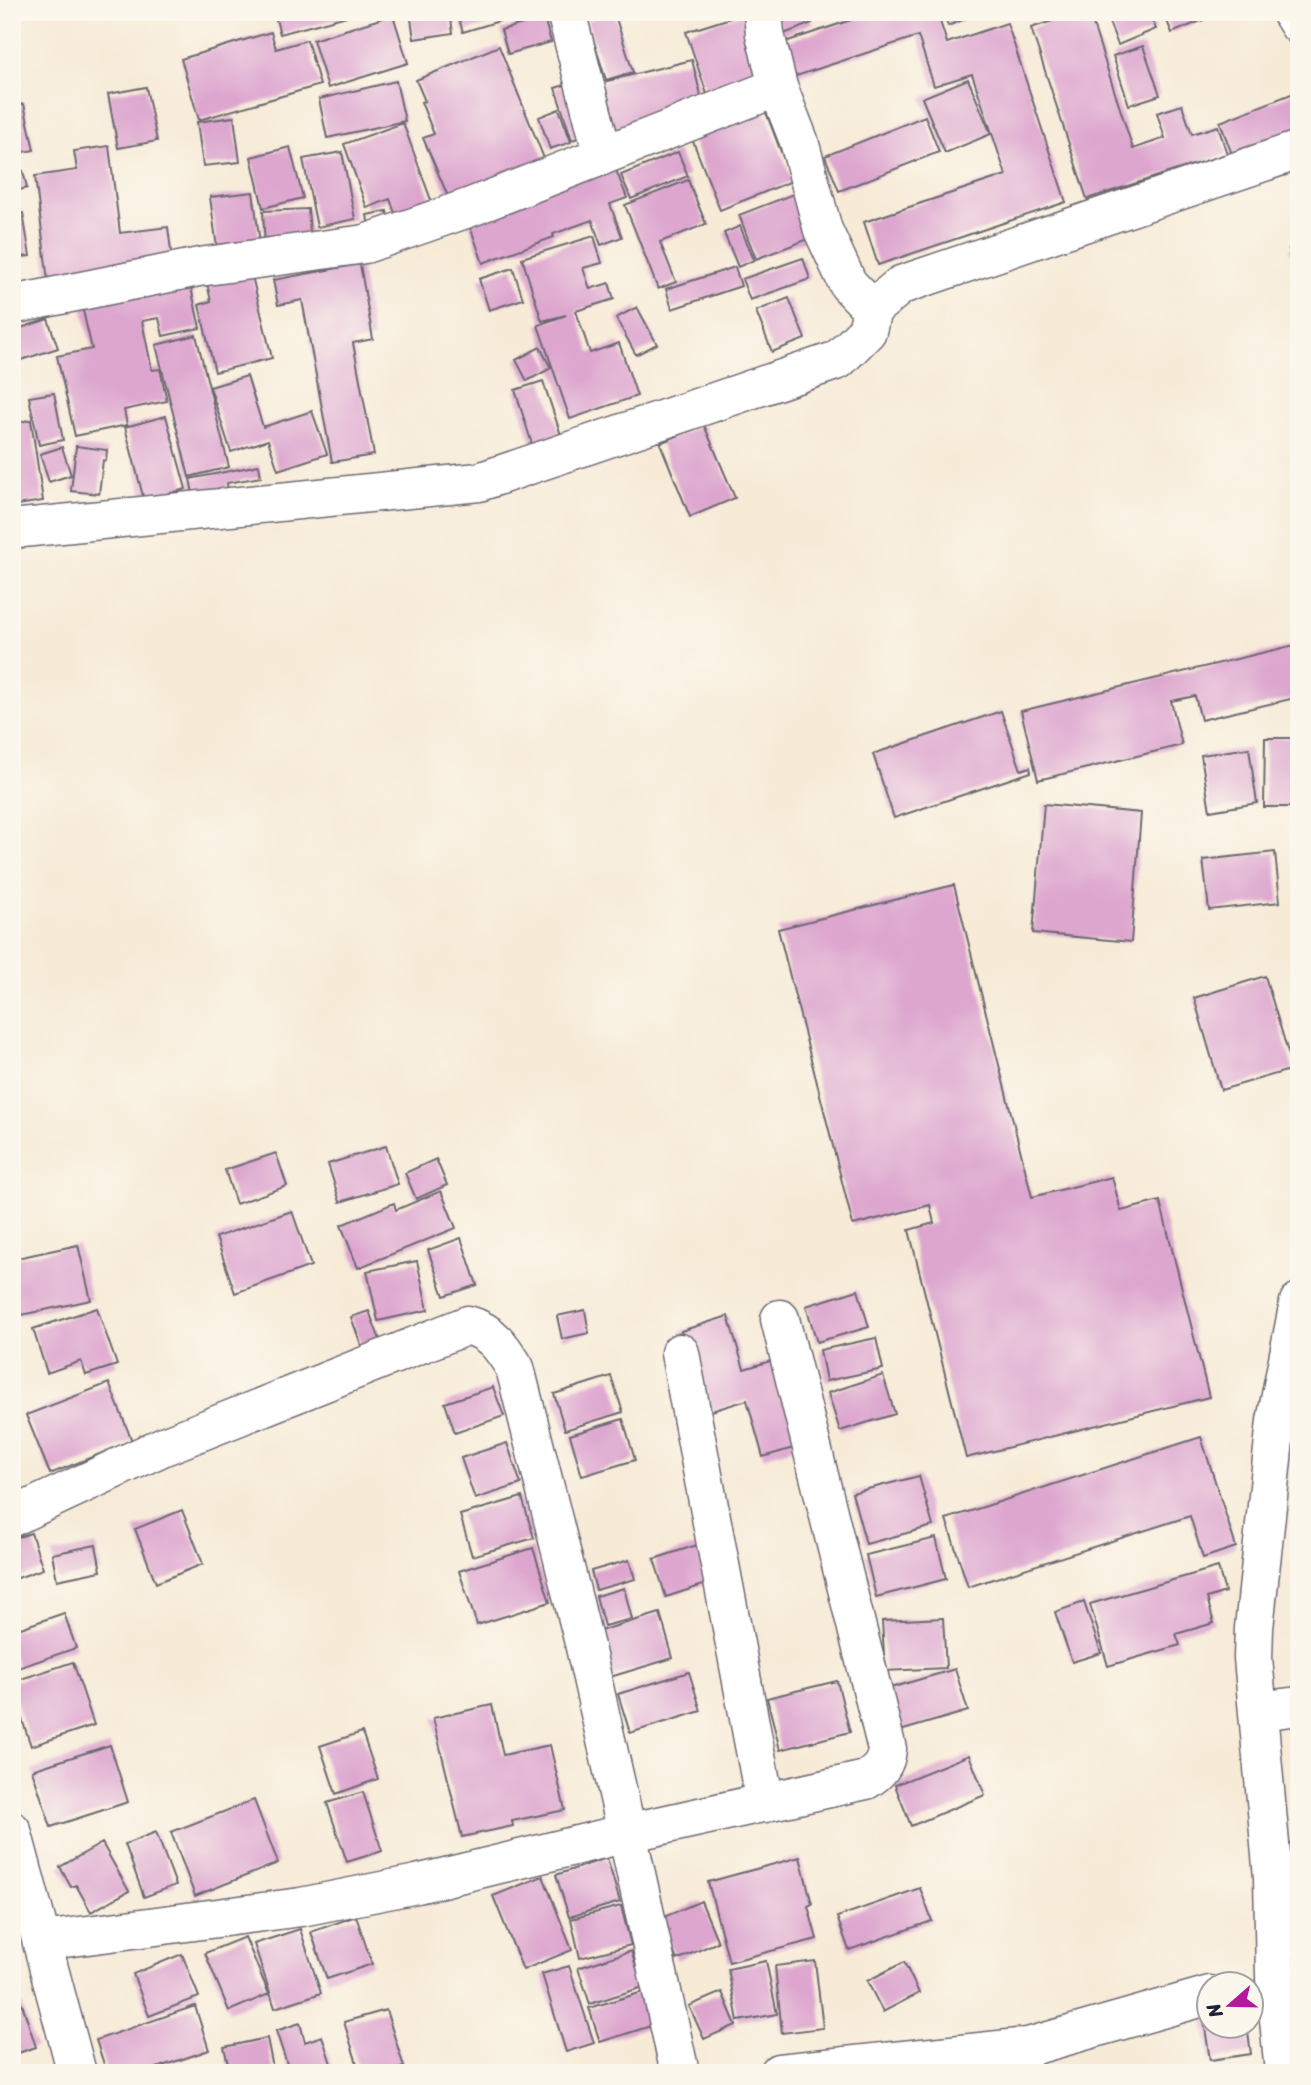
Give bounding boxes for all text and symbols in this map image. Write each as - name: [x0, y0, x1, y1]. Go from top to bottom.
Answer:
- north arrow: [1196, 1969, 1266, 2039]
- text: N: [1196, 1998, 1233, 2023]

